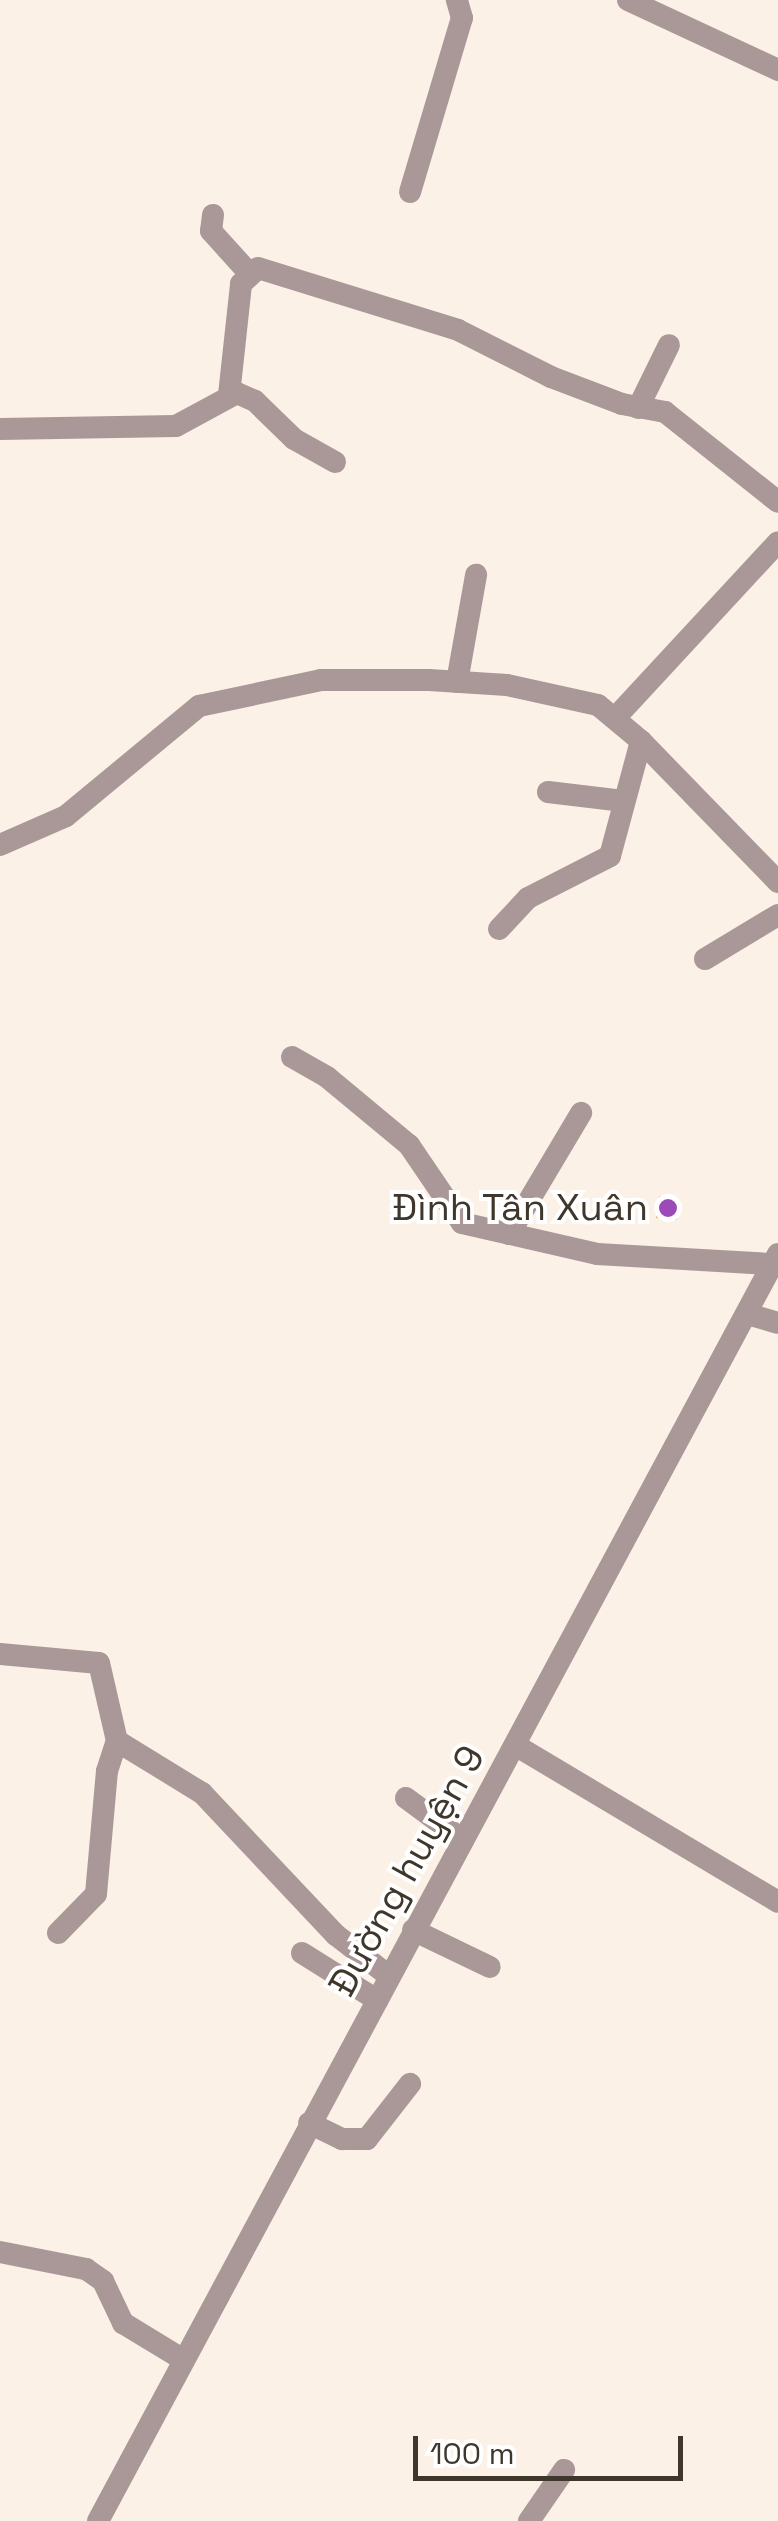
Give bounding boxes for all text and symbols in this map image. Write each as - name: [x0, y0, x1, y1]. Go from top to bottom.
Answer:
- place label: Đình Tân Xuân: [391, 1185, 648, 1231]
- marker: Đình Tân Xuân: [657, 1197, 679, 1219]
- street label: Đường huyện 9: [319, 1738, 495, 2004]
- scale bar: [418, 2416, 688, 2478]
- text: 100 m: [430, 2434, 515, 2473]

